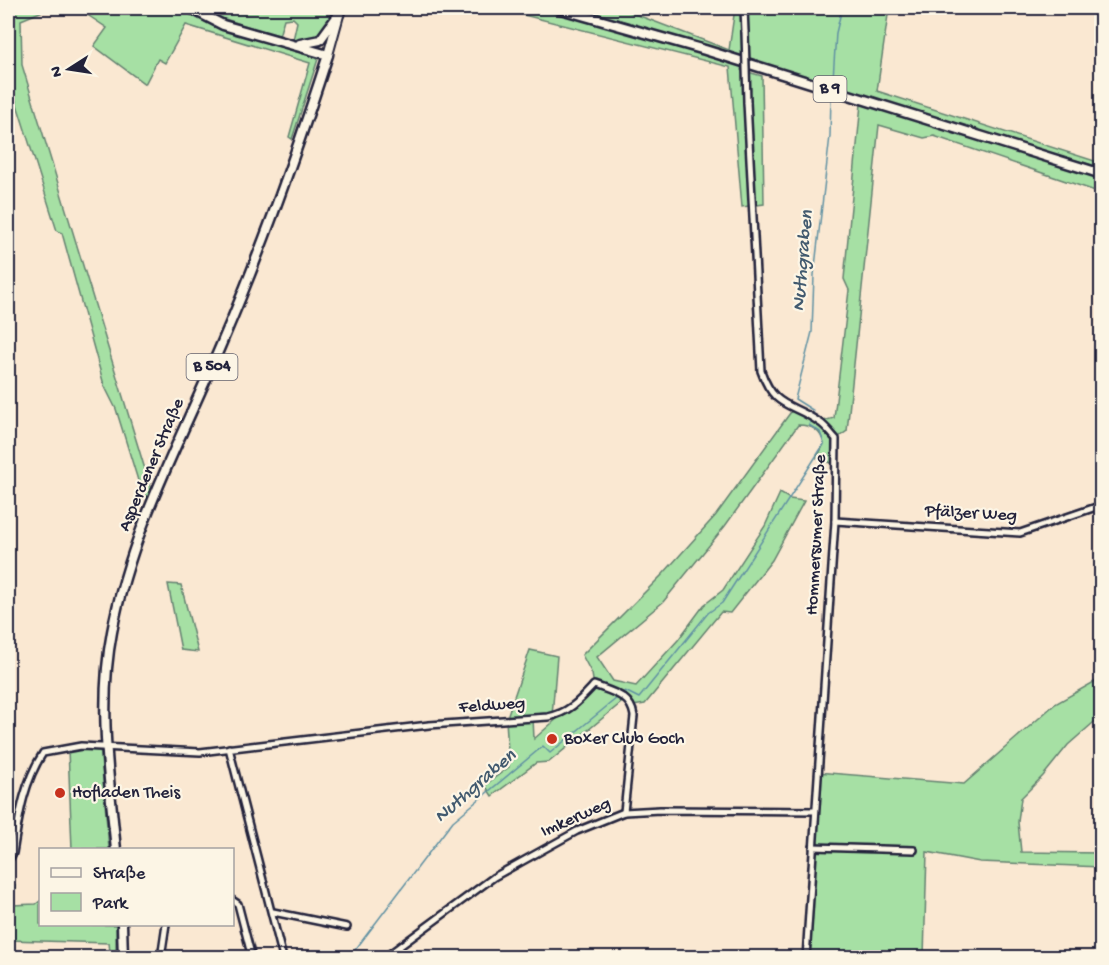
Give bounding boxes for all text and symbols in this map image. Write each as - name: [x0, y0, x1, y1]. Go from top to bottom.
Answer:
- north arrow: [39, 39, 99, 99]
- text: N: [47, 64, 68, 78]
- road number: B 9: [814, 76, 846, 102]
- water label: Nuthgraben: [788, 209, 820, 312]
- road number: B 504: [186, 354, 238, 380]
- street label: Asperdener Straße: [115, 395, 190, 535]
- street label: Hommersumer Straße: [802, 453, 832, 616]
- street label: Pfälzer Weg: [923, 501, 1018, 527]
- street label: Feldweg: [457, 693, 526, 719]
- place label: Boxer Club Goch: [563, 729, 685, 750]
- marker: Boxer Club Goch: [545, 732, 559, 746]
- water label: Nuthgraben: [430, 745, 522, 829]
- place label: Hofladen Theis: [72, 783, 182, 804]
- marker: Hofladen Theis: [53, 786, 67, 800]
- street label: Imkerweg: [538, 793, 614, 843]
- legend: [39, 848, 234, 926]
- text: Straße: [93, 864, 146, 885]
- text: Park: [92, 894, 129, 915]

